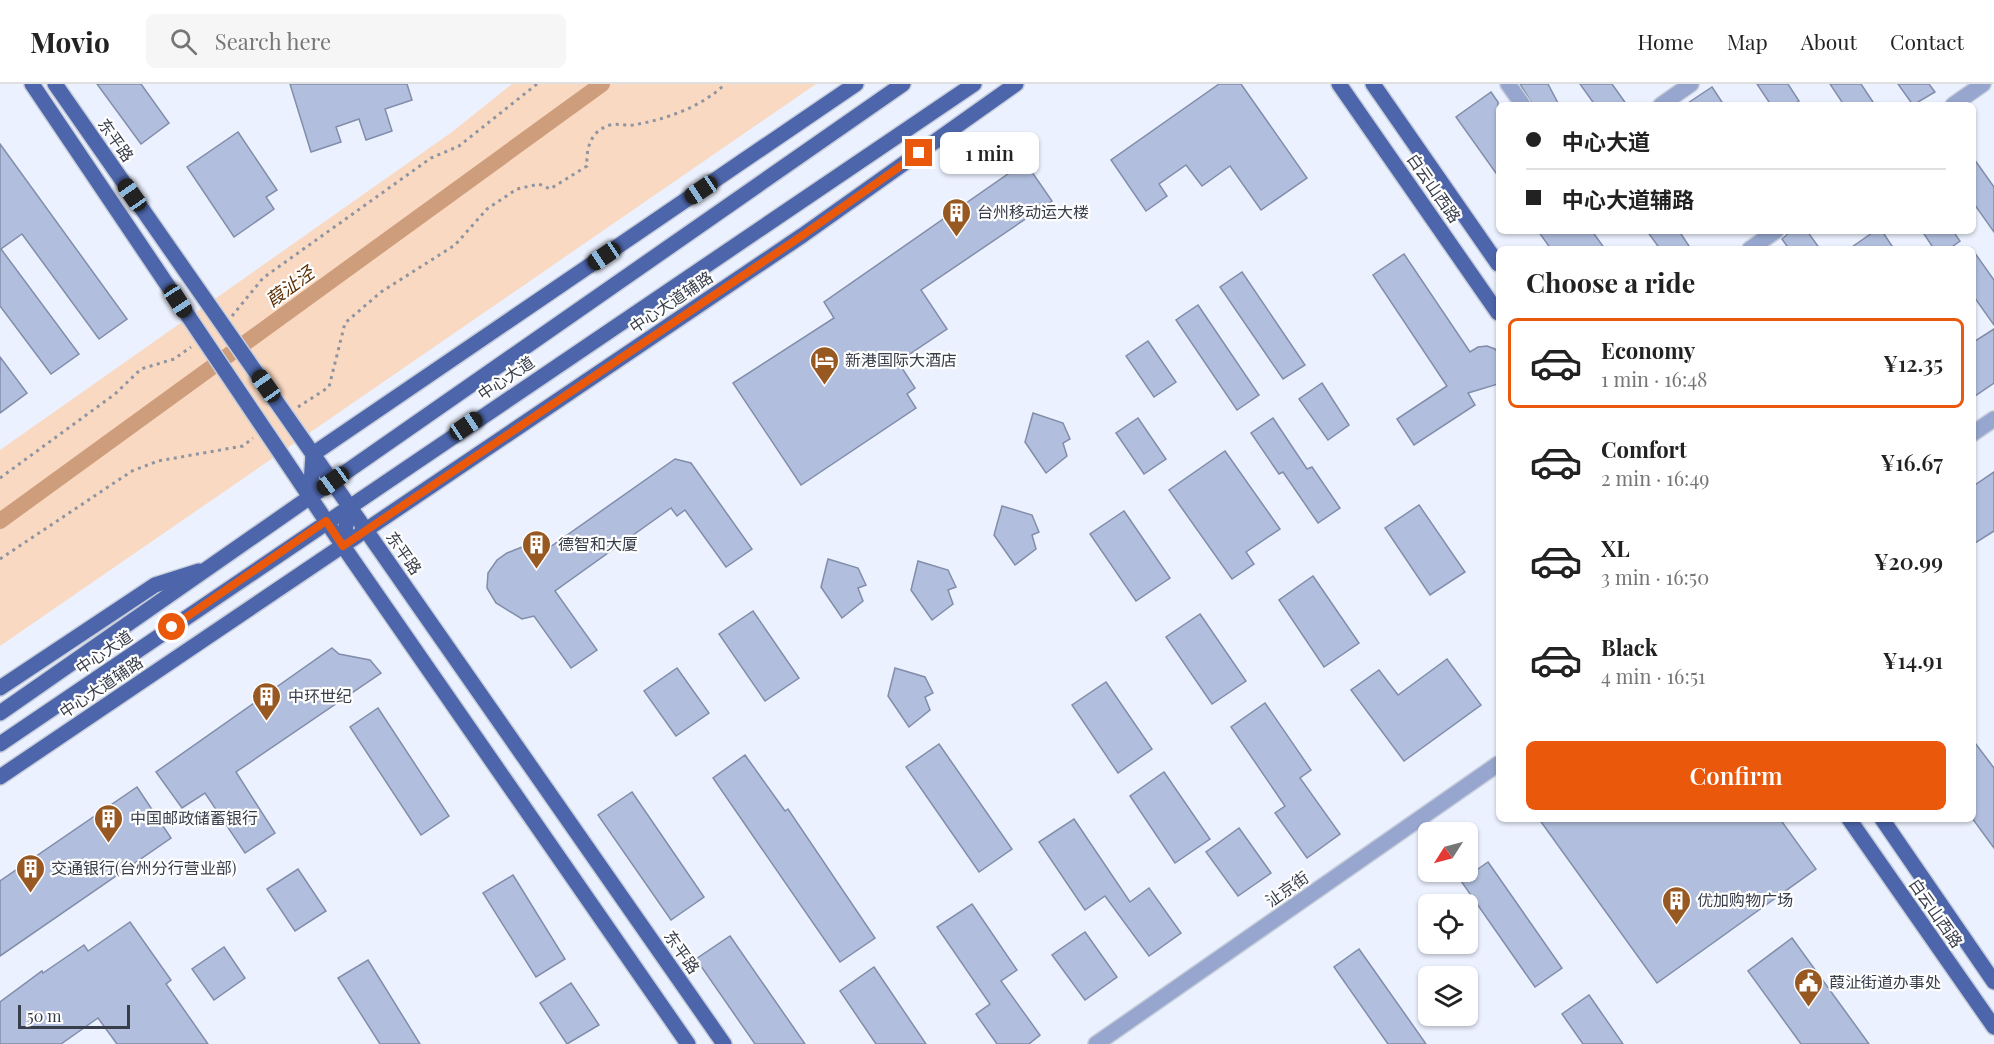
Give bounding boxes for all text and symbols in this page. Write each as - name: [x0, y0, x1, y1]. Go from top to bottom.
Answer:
- search box: [146, 14, 566, 68]
- text: Movio: [30, 23, 110, 60]
- icon: search: [167, 25, 200, 58]
- text: Search here: [215, 26, 331, 56]
- text: Home: [1638, 27, 1694, 55]
- text: Map: [1727, 27, 1768, 55]
- text: About: [1801, 27, 1857, 55]
- text: Contact: [1890, 27, 1964, 55]
- street label: 东平路: [94, 114, 139, 165]
- text: 中心大道: [1562, 126, 1650, 156]
- callout: 1 min: [940, 132, 1039, 174]
- route end: [905, 139, 932, 166]
- text: 1 min: [965, 139, 1014, 166]
- street label: 白云山西路: [1403, 149, 1466, 227]
- car: [681, 172, 721, 208]
- car: [114, 175, 150, 215]
- text: 中心大道辅路: [1562, 184, 1694, 214]
- building icon: 台州移动运大楼: [940, 196, 972, 238]
- place label: 台州移动运大楼: [977, 201, 1089, 222]
- car: [584, 238, 624, 274]
- water label: 葭沚泾: [261, 259, 320, 312]
- text: Choose a ride: [1526, 264, 1695, 300]
- street label: 中心大道辅路: [625, 266, 716, 337]
- car: [161, 281, 195, 321]
- text: Economy: [1601, 335, 1695, 365]
- icon: car: [1529, 336, 1583, 390]
- hotel icon: 新港国际大酒店: [808, 344, 840, 386]
- text: ¥12.35: [1883, 348, 1943, 378]
- place label: 新港国际大酒店: [845, 349, 957, 370]
- street label: 中心大道: [473, 351, 538, 404]
- text: 1 min · 16:48: [1601, 365, 1708, 392]
- car: [248, 366, 284, 406]
- car: [446, 408, 486, 444]
- text: Comfort: [1601, 434, 1687, 464]
- icon: car: [1529, 435, 1583, 489]
- text: ¥16.67: [1880, 447, 1943, 477]
- car: [313, 463, 353, 499]
- text: 2 min · 16:49: [1601, 464, 1709, 491]
- street label: 东平路: [382, 527, 427, 578]
- building icon: 德智和大厦: [521, 528, 553, 570]
- place label: 德智和大厦: [558, 533, 638, 554]
- text: XL: [1601, 533, 1630, 563]
- icon: car: [1529, 534, 1583, 588]
- text: ¥20.99: [1874, 546, 1943, 576]
- text: 3 min · 16:50: [1601, 563, 1709, 590]
- route start: [158, 613, 185, 640]
- street label: 中心大道: [71, 625, 136, 678]
- text: Black: [1601, 632, 1658, 662]
- icon: car: [1529, 633, 1583, 687]
- text: ¥14.91: [1883, 645, 1943, 675]
- street label: 中心大道辅路: [55, 651, 146, 722]
- text: 4 min · 16:51: [1601, 662, 1705, 689]
- building icon: 中环世纪: [251, 680, 283, 722]
- place label: 中环世纪: [288, 685, 352, 706]
- button: Confirm: [1526, 741, 1946, 810]
- building icon: 中国邮政储蓄银行: [93, 802, 125, 844]
- place label: 中国邮政储蓄银行: [130, 807, 258, 828]
- north arrow: [1418, 822, 1478, 882]
- map controls: [1418, 822, 1478, 1026]
- building icon: 交通银行(台州分行营业部): [14, 852, 46, 894]
- place label: 交通银行(台州分行营业部): [51, 857, 236, 878]
- street label: 沚京街: [1261, 866, 1312, 911]
- street label: 白云山西路: [1905, 874, 1968, 952]
- building icon: 优加购物广场: [1660, 884, 1692, 926]
- place label: 优加购物广场: [1697, 889, 1793, 910]
- button: locate: [1418, 894, 1478, 954]
- street label: 东平路: [660, 926, 705, 977]
- button: layers: [1418, 966, 1478, 1026]
- public building icon: 葭沚街道办事处: [1792, 966, 1824, 1008]
- place label: 葭沚街道办事处: [1829, 971, 1941, 992]
- scale bar: [18, 1002, 130, 1030]
- text: 50 m: [27, 1005, 61, 1026]

